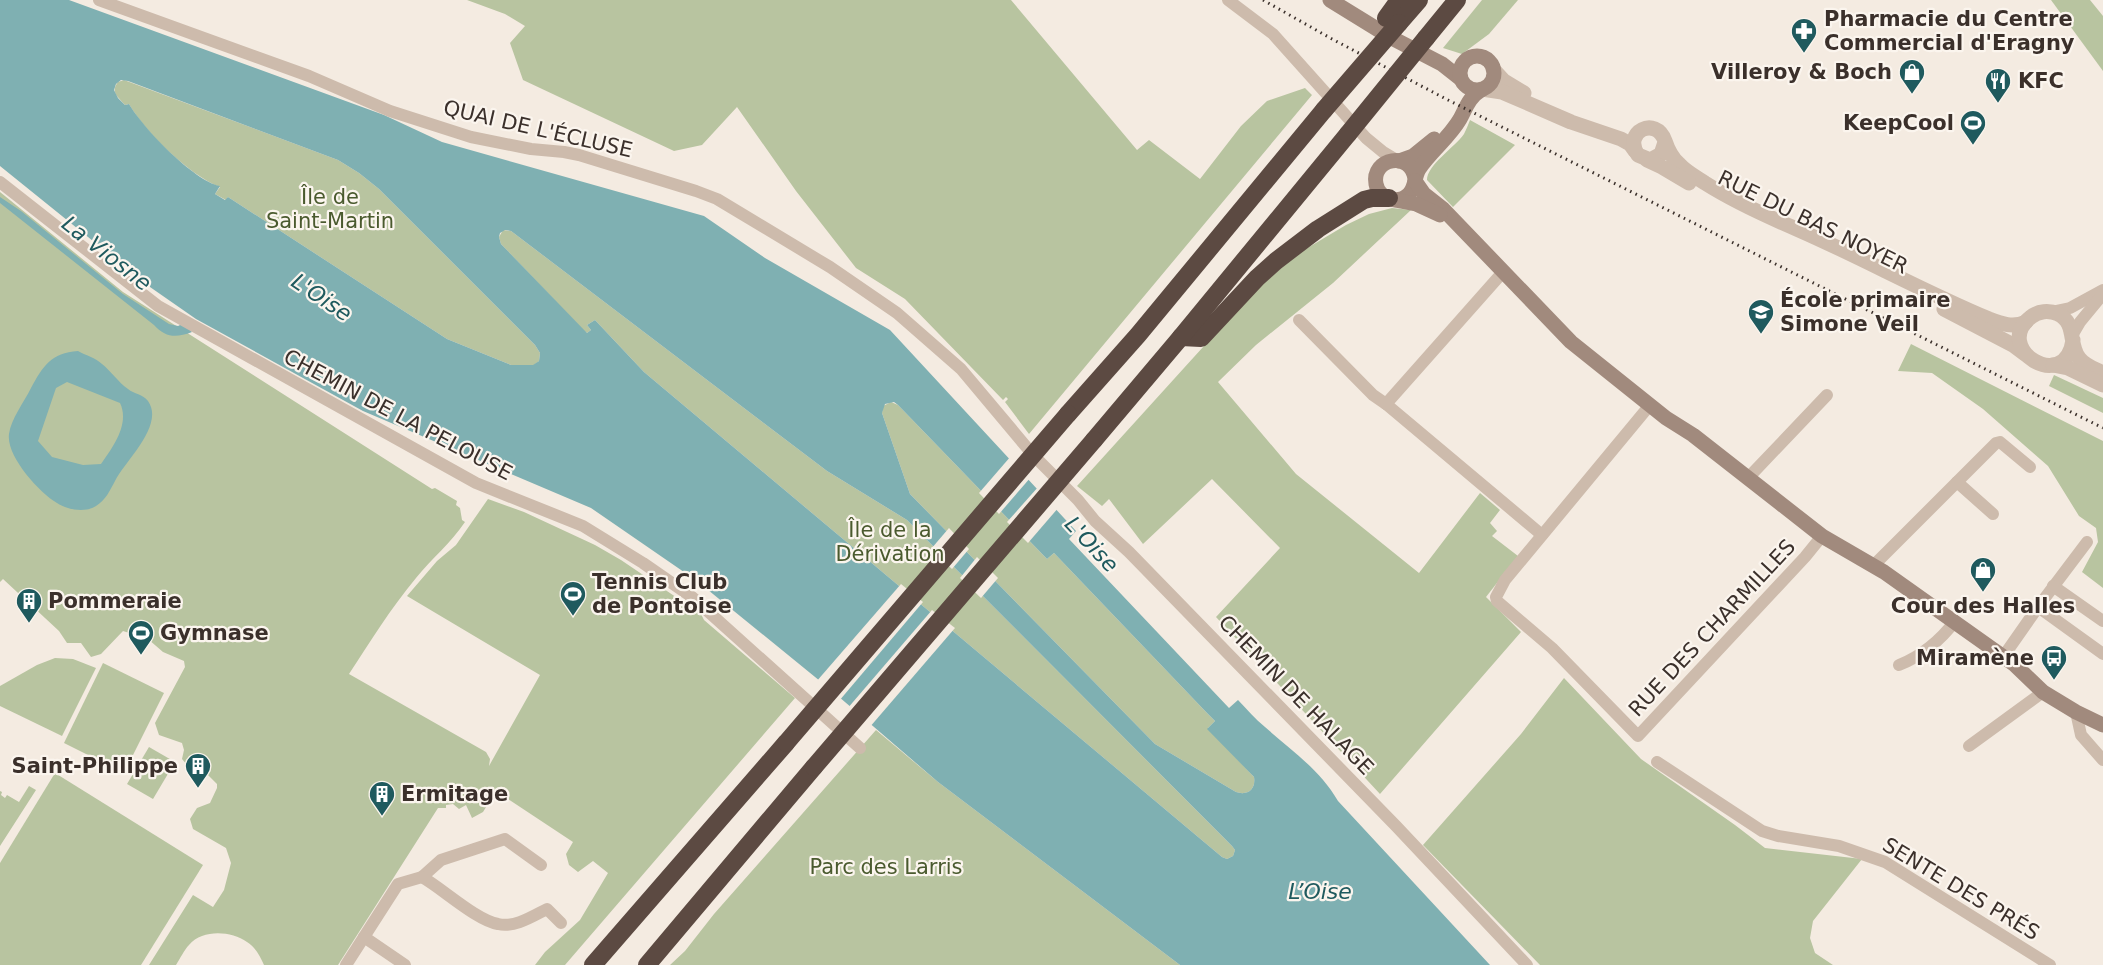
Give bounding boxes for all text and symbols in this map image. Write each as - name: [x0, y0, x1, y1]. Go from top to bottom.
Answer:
- place label: Pharmacie du Centre Commercial d'Eragny: [1824, 7, 2075, 55]
- pharmacy icon: Pharmacie du Centre Commercial d'Eragny: [1789, 16, 1819, 54]
- shop icon: Villeroy & Boch: [1897, 57, 1927, 95]
- place label: Villeroy & Boch: [1711, 60, 1892, 84]
- restaurant icon: KFC: [1983, 66, 2013, 104]
- place label: KFC: [2018, 69, 2064, 93]
- street label: QUAI DE L'ÉCLUSE: [441, 95, 635, 162]
- sports icon: KeepCool: [1958, 108, 1988, 146]
- place label: KeepCool: [1843, 111, 1954, 135]
- street label: RUE DU BAS NOYER: [1714, 165, 1912, 279]
- park label: Île de Saint-Martin: [266, 184, 394, 233]
- water label: La Viosne: [57, 211, 156, 296]
- water label: L'Oise: [287, 268, 356, 326]
- place label: École primaire Simone Veil: [1780, 287, 1950, 336]
- school or university icon: École primaire Simone Veil: [1746, 297, 1776, 335]
- street label: CHEMIN DE LA PELOUSE: [280, 345, 516, 485]
- water label: L'Oise: [1060, 511, 1124, 577]
- park label: Île de la Dérivation: [835, 517, 945, 566]
- street label: RUE DES CHARMILLES: [1624, 535, 1800, 721]
- shop icon: Cour des Halles: [1968, 555, 1998, 593]
- place label: Tennis Club de Pontoise: [592, 570, 732, 618]
- sports icon: Tennis Club de Pontoise: [558, 579, 588, 617]
- building icon: Pommeraie: [14, 586, 44, 624]
- place label: Pommeraie: [48, 589, 182, 613]
- place label: Cour des Halles: [1891, 594, 2075, 618]
- street label: CHEMIN DE HALAGE: [1214, 610, 1378, 780]
- sports icon: Gymnase: [126, 618, 156, 656]
- place label: Gymnase: [160, 621, 269, 645]
- bus stop icon: Miramène: [2039, 643, 2069, 681]
- place label: Miramène: [1916, 646, 2034, 670]
- building icon: Saint-Philippe: [183, 751, 213, 789]
- place label: Saint-Philippe: [12, 754, 178, 778]
- building icon: Ermitage: [367, 779, 397, 817]
- place label: Ermitage: [401, 782, 508, 806]
- street label: SENTE DES PRÉS: [1878, 832, 2044, 945]
- park label: Parc des Larris: [809, 855, 963, 879]
- water label: L’Oise: [1288, 879, 1352, 904]

